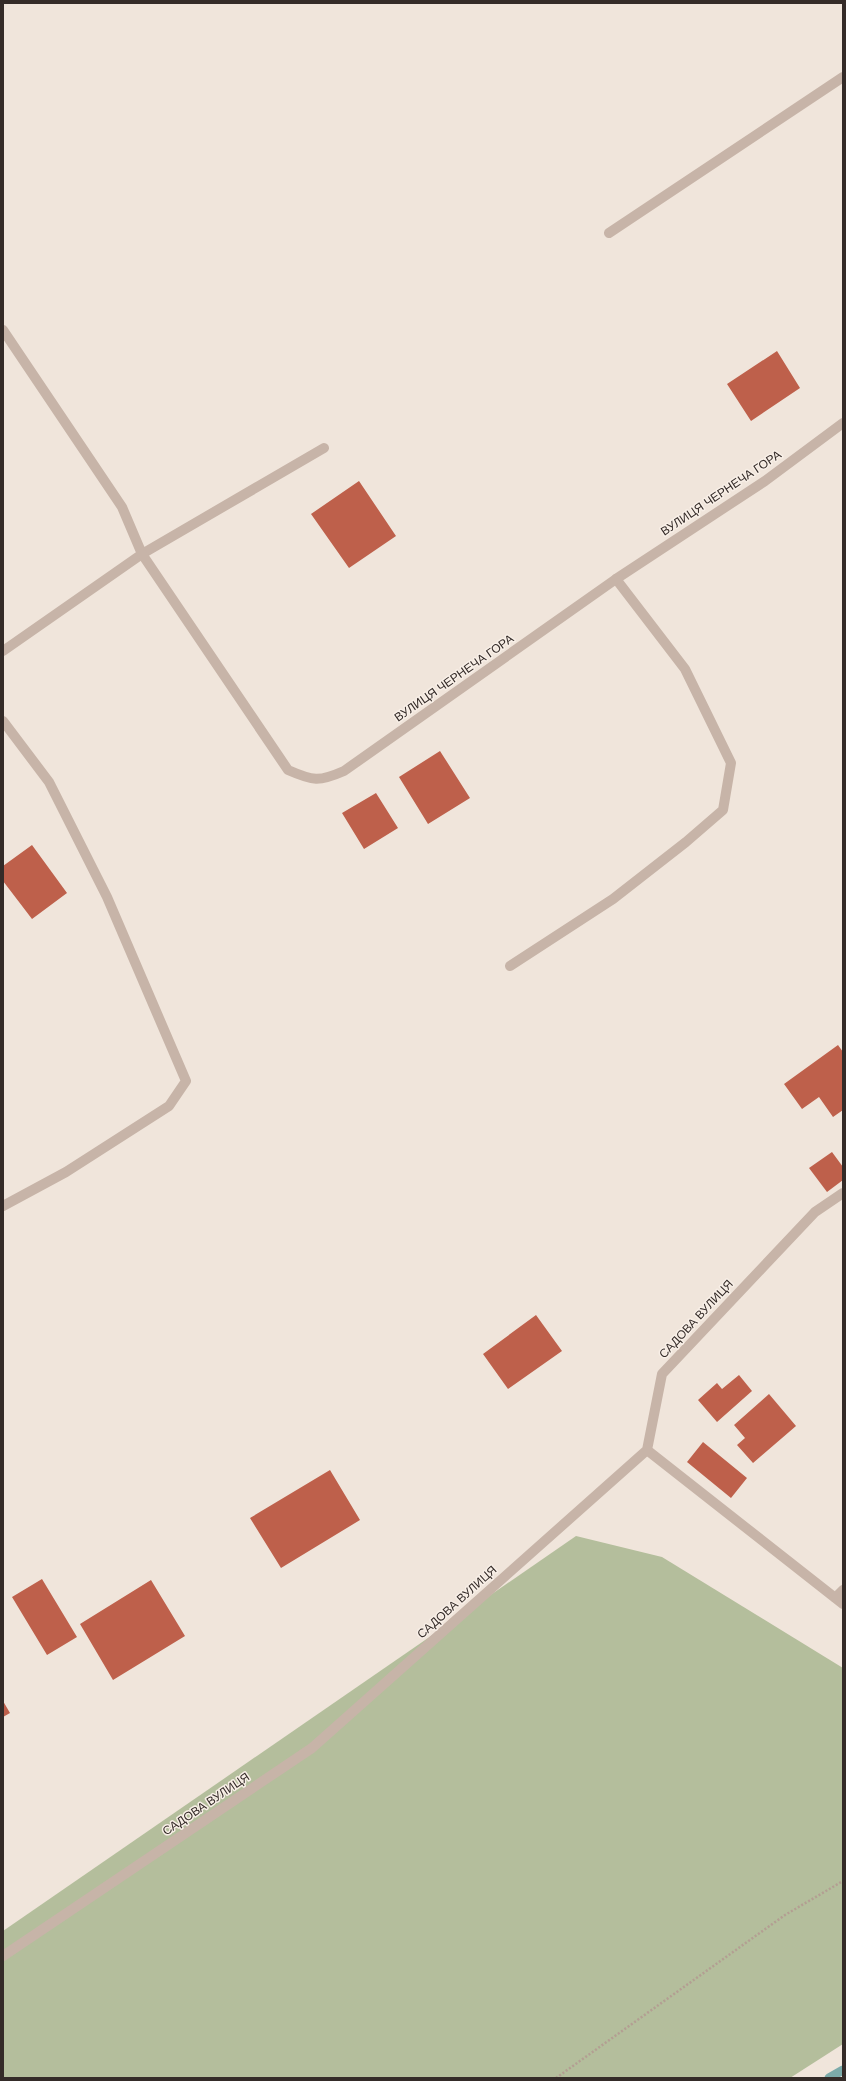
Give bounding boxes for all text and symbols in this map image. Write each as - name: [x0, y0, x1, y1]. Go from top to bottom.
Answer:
- street label: ВУЛИЦЯ ЧЕРНЕЧА ГОРА: [658, 447, 784, 539]
- street label: ВУЛИЦЯ ЧЕРНЕЧА ГОРА: [391, 631, 517, 725]
- street label: САДОВА ВУЛИЦЯ: [655, 1276, 737, 1362]
- street label: САДОВА ВУЛИЦЯ: [414, 1562, 500, 1642]
- street label: САДОВА ВУЛИЦЯ: [159, 1769, 253, 1839]

